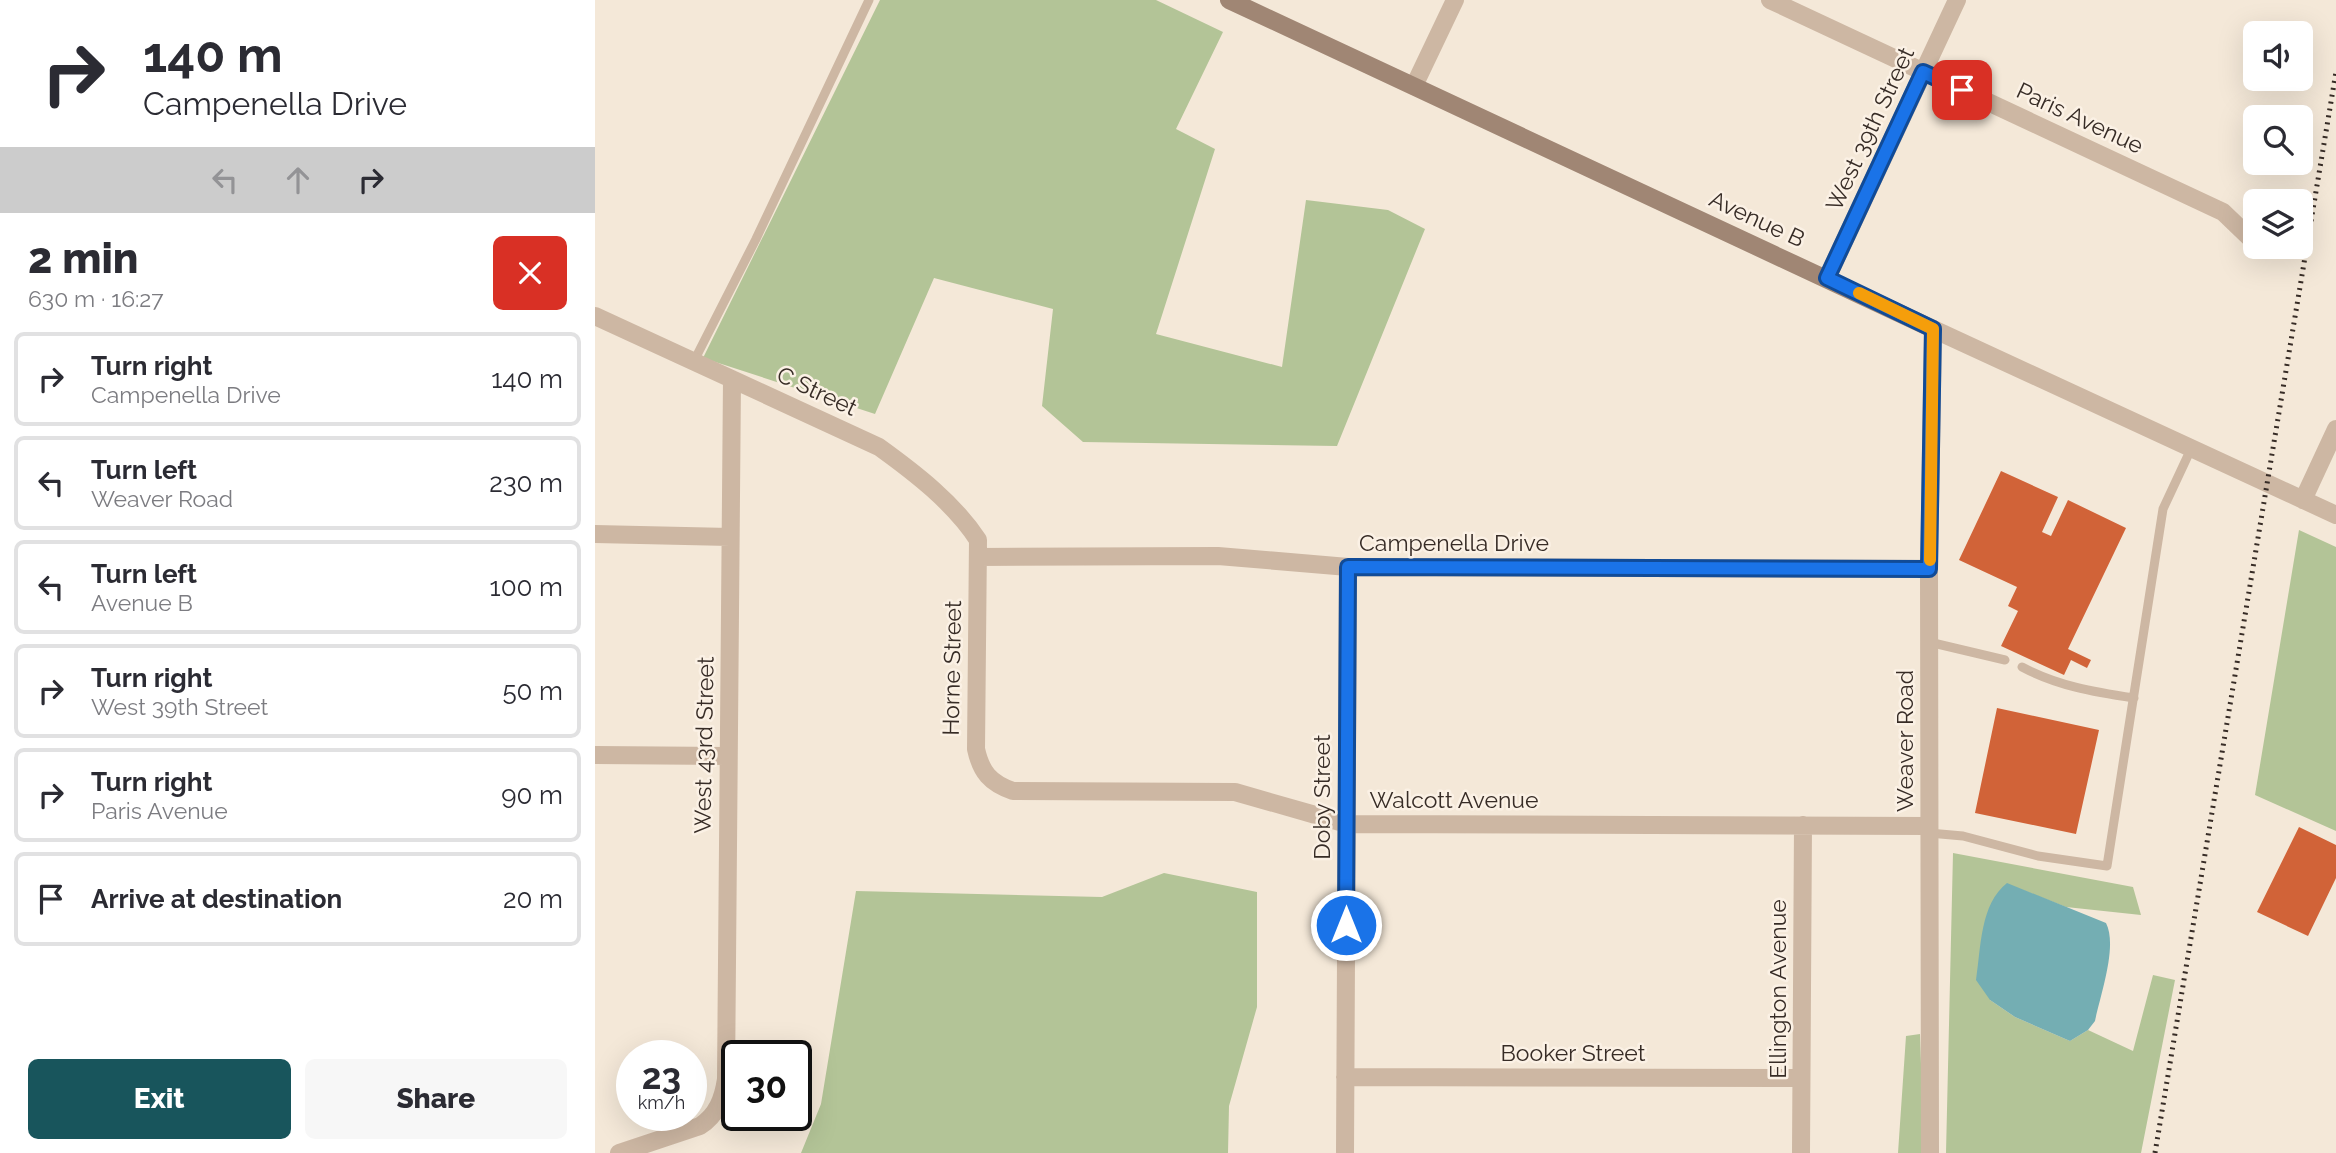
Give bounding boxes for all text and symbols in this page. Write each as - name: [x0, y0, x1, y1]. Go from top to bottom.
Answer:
- map controls: [2243, 21, 2313, 259]
- button: sound: [2243, 21, 2313, 91]
- text: 140 m: [143, 26, 283, 83]
- icon: right: [28, 28, 119, 119]
- street label: West 39th Street: [1820, 43, 1919, 215]
- pin: [1932, 60, 1992, 120]
- icon: arrive: [1943, 71, 1981, 109]
- street label: Paris Avenue: [2013, 76, 2148, 159]
- text: Campenella Drive: [143, 85, 407, 122]
- button: search: [2243, 105, 2313, 175]
- icon: left: [206, 161, 244, 199]
- icon: ahead: [279, 161, 317, 199]
- icon: right: [352, 161, 390, 199]
- street label: Avenue B: [1705, 185, 1809, 252]
- button: layers: [2243, 189, 2313, 259]
- text: 2 min: [28, 234, 138, 283]
- button: close: [493, 236, 567, 310]
- text: 630 m · 16:27: [28, 285, 164, 312]
- text: Turn right: [91, 351, 212, 381]
- icon: right: [32, 360, 70, 398]
- street label: C Street: [773, 360, 862, 421]
- text: 140 m: [491, 364, 563, 394]
- text: Campenella Drive: [91, 381, 281, 408]
- text: Turn left: [91, 455, 197, 485]
- icon: left: [32, 464, 70, 502]
- text: 230 m: [489, 468, 563, 498]
- text: Weaver Road: [91, 485, 233, 512]
- street label: Campenella Drive: [1359, 529, 1549, 556]
- text: Turn left: [91, 559, 197, 589]
- icon: left: [32, 568, 70, 606]
- text: 100 m: [490, 572, 563, 602]
- text: Avenue B: [91, 589, 193, 616]
- street label: Horne Street: [937, 600, 966, 736]
- street label: West 43rd Street: [688, 656, 719, 834]
- text: Turn right: [91, 663, 212, 693]
- street label: Weaver Road: [1891, 670, 1918, 812]
- icon: right: [32, 672, 70, 710]
- text: 50 m: [502, 676, 563, 706]
- text: West 39th Street: [91, 693, 268, 720]
- street label: Doby Street: [1308, 734, 1335, 860]
- text: Turn right: [91, 767, 212, 797]
- icon: right: [32, 776, 70, 814]
- text: 90 m: [501, 780, 563, 810]
- street label: Walcott Avenue: [1370, 786, 1538, 813]
- text: Paris Avenue: [91, 797, 228, 824]
- icon: arrive: [32, 880, 70, 918]
- text: Arrive at destination: [91, 884, 342, 914]
- text: 20 m: [503, 884, 563, 914]
- position arrow: [1309, 888, 1383, 962]
- street label: Ellington Avenue: [1764, 899, 1791, 1079]
- street label: Booker Street: [1501, 1039, 1646, 1066]
- speed limit sign: 30: [721, 1040, 812, 1131]
- text: 23: [642, 1056, 681, 1097]
- button: Exit: [28, 1059, 291, 1139]
- button: Share: [305, 1059, 567, 1139]
- text: km/h: [638, 1092, 685, 1113]

